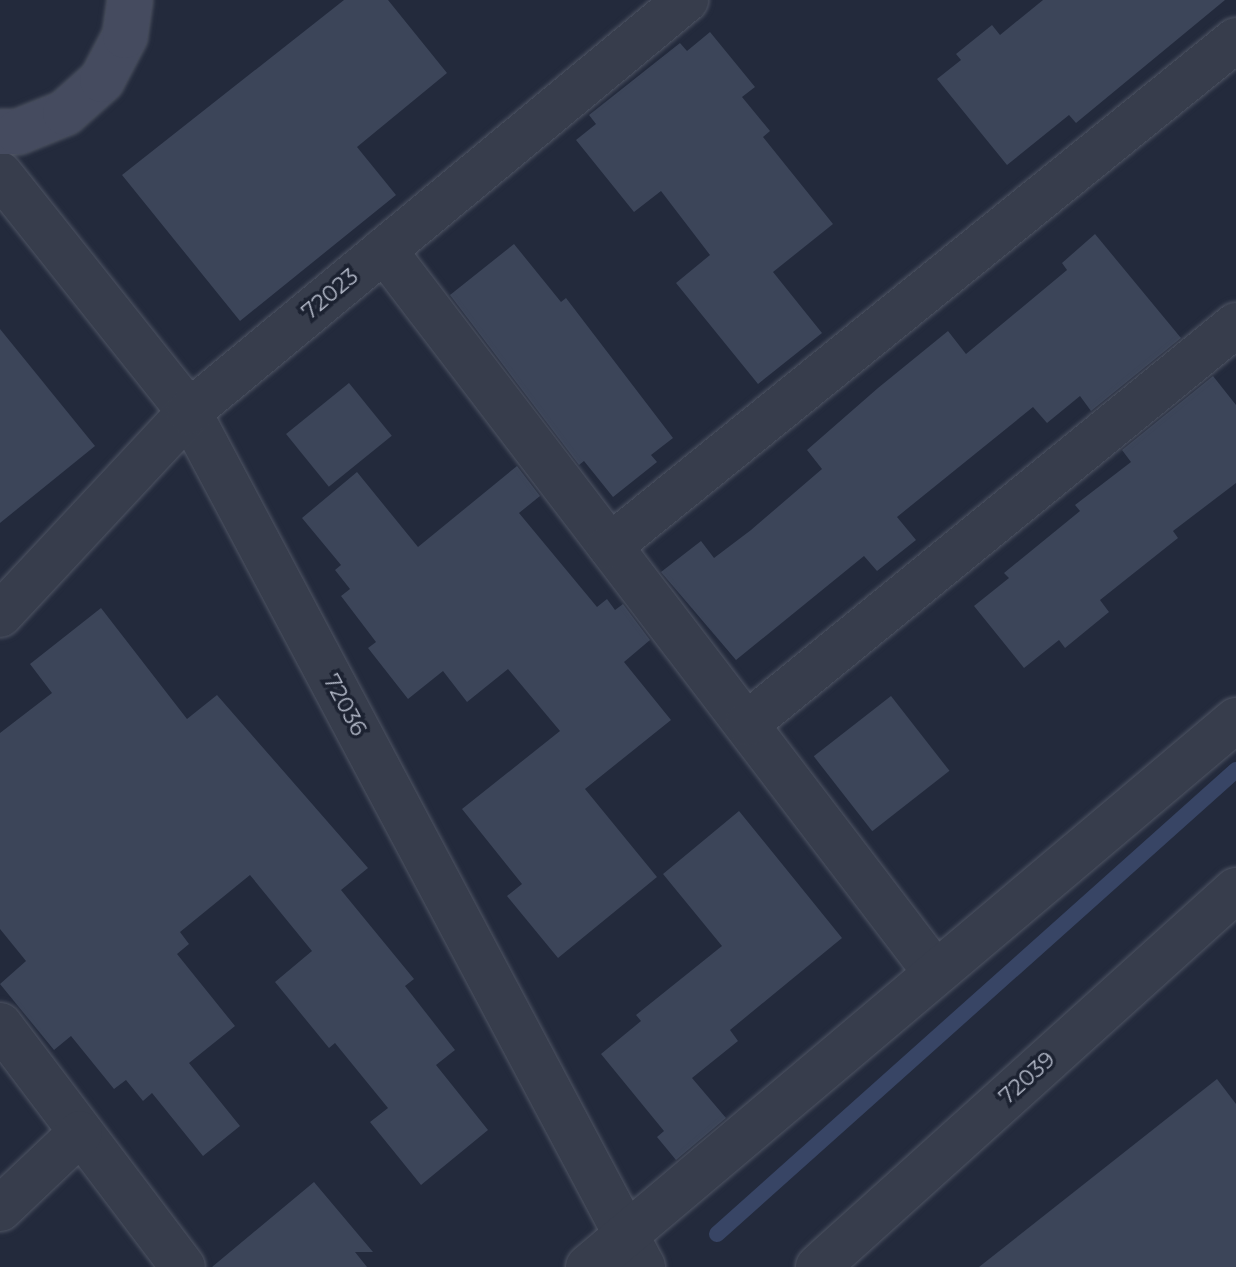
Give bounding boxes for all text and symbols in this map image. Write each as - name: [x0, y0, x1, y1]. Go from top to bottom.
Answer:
- street label: 72023: [297, 263, 363, 325]
- street label: 72036: [318, 670, 372, 740]
- street label: 72039: [994, 1046, 1060, 1110]

